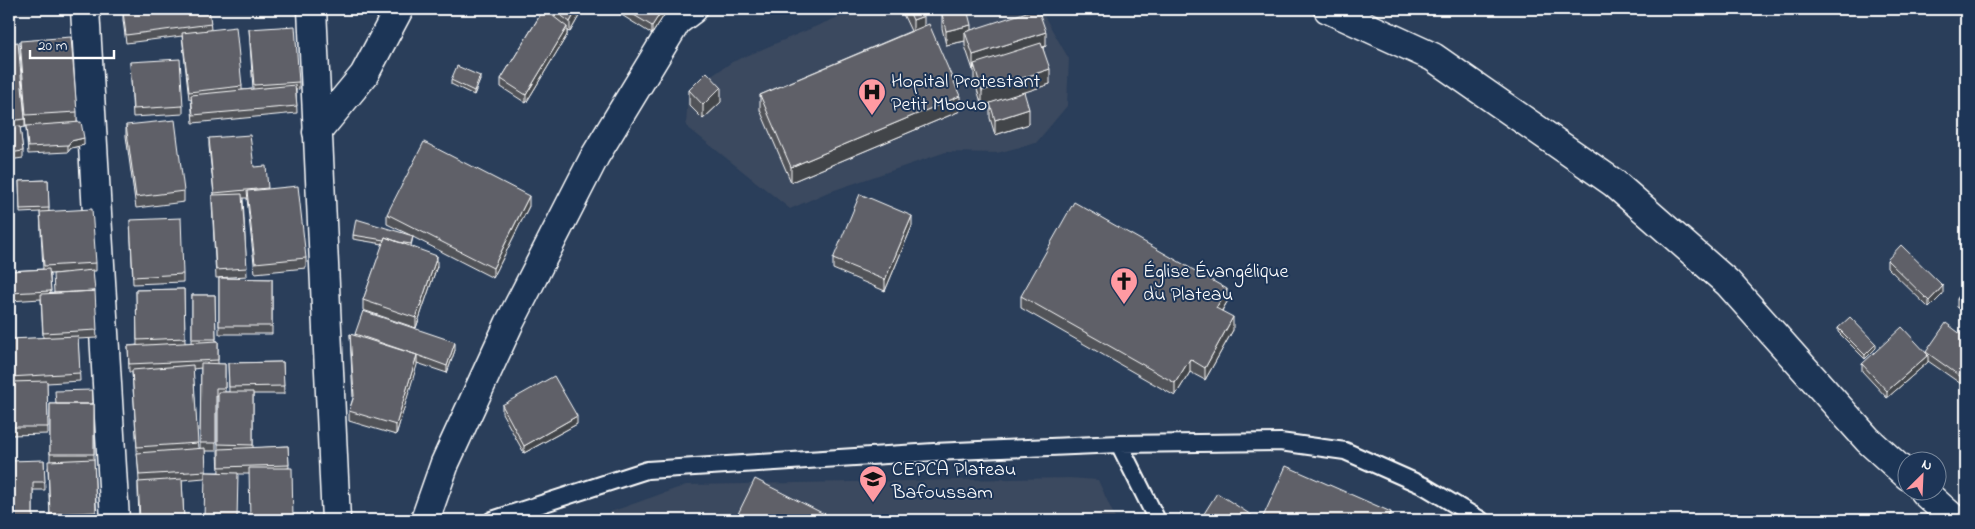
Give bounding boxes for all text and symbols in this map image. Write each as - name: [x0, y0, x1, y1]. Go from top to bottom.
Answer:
- scale bar: [30, 28, 114, 60]
- text: 20 m: [38, 35, 68, 57]
- place label: Hopital Protestant Petit Mbouo: [891, 68, 1041, 120]
- hospital icon: Hopital Protestant Petit Mbouo: [857, 77, 887, 116]
- place label: Église Évangélique du Plateau: [1143, 258, 1289, 310]
- church icon: Église Évangélique du Plateau: [1109, 266, 1139, 305]
- north arrow: [1898, 452, 1948, 502]
- text: N: [1918, 454, 1935, 477]
- place label: CEPCA Plateau Bafoussam: [891, 456, 1016, 508]
- school or university icon: CEPCA Plateau Bafoussam: [858, 464, 888, 503]

